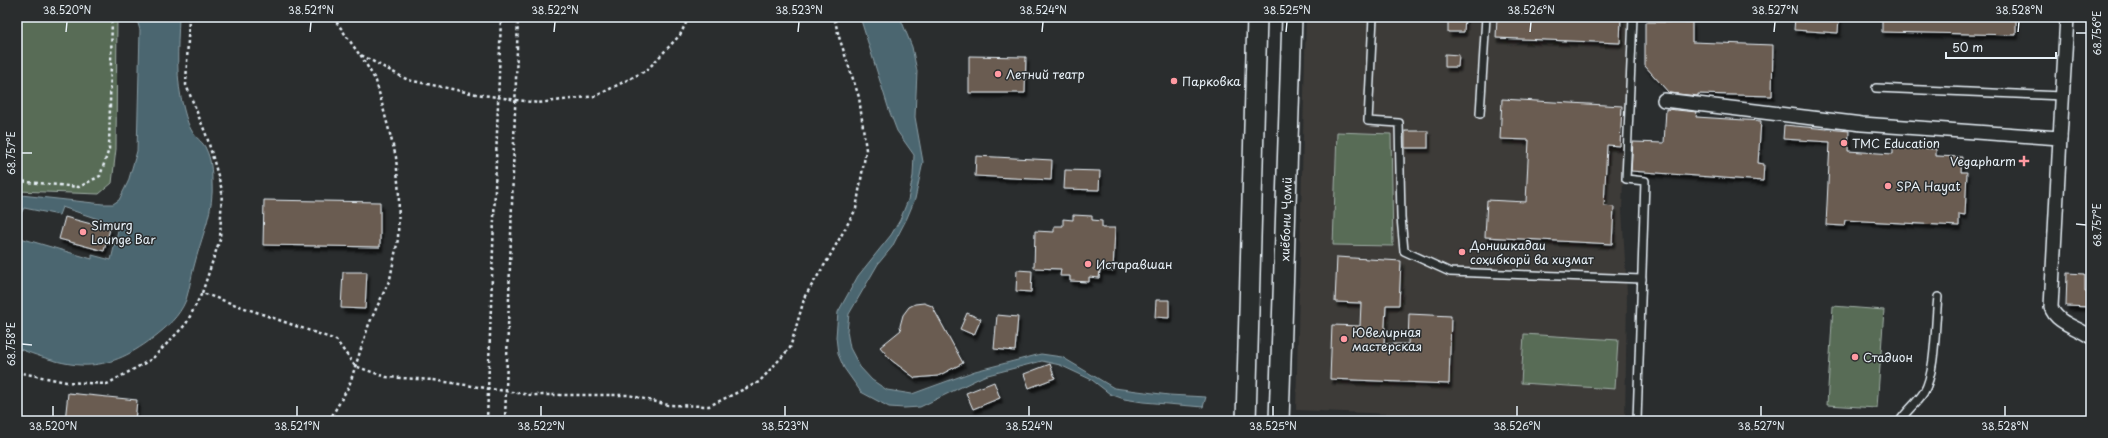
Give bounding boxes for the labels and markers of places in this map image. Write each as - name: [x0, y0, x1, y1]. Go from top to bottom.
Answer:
- place label: Летний театр: [1006, 65, 1085, 83]
- marker: Летний театр: [993, 69, 1003, 79]
- place label: Парковка: [1182, 72, 1241, 90]
- marker: Парковка: [1169, 76, 1179, 86]
- place label: TMC Education: [1852, 134, 1940, 152]
- marker: TMC Education: [1839, 138, 1849, 148]
- place label: Vegapharm: [1950, 152, 2016, 170]
- marker: Vegapharm: [2019, 156, 2029, 166]
- place label: SPA Hayat: [1896, 177, 1960, 195]
- marker: SPA Hayat: [1883, 181, 1893, 191]
- place label: Simurg Lounge Bar: [91, 216, 156, 248]
- marker: Simurg Lounge Bar: [78, 227, 88, 237]
- place label: Донишкадаи соҳибкорӣ ва хизмат: [1469, 236, 1594, 268]
- marker: Донишкадаи соҳибкорӣ ва хизмат: [1457, 247, 1467, 257]
- place label: Истаравшан: [1096, 255, 1172, 273]
- marker: Истаравшан: [1083, 259, 1093, 269]
- place label: Ювелирная мастерская: [1352, 323, 1422, 355]
- marker: Ювелирная мастерская: [1339, 334, 1349, 344]
- place label: Стадион: [1863, 348, 1913, 366]
- marker: Стадион: [1850, 352, 1860, 362]

